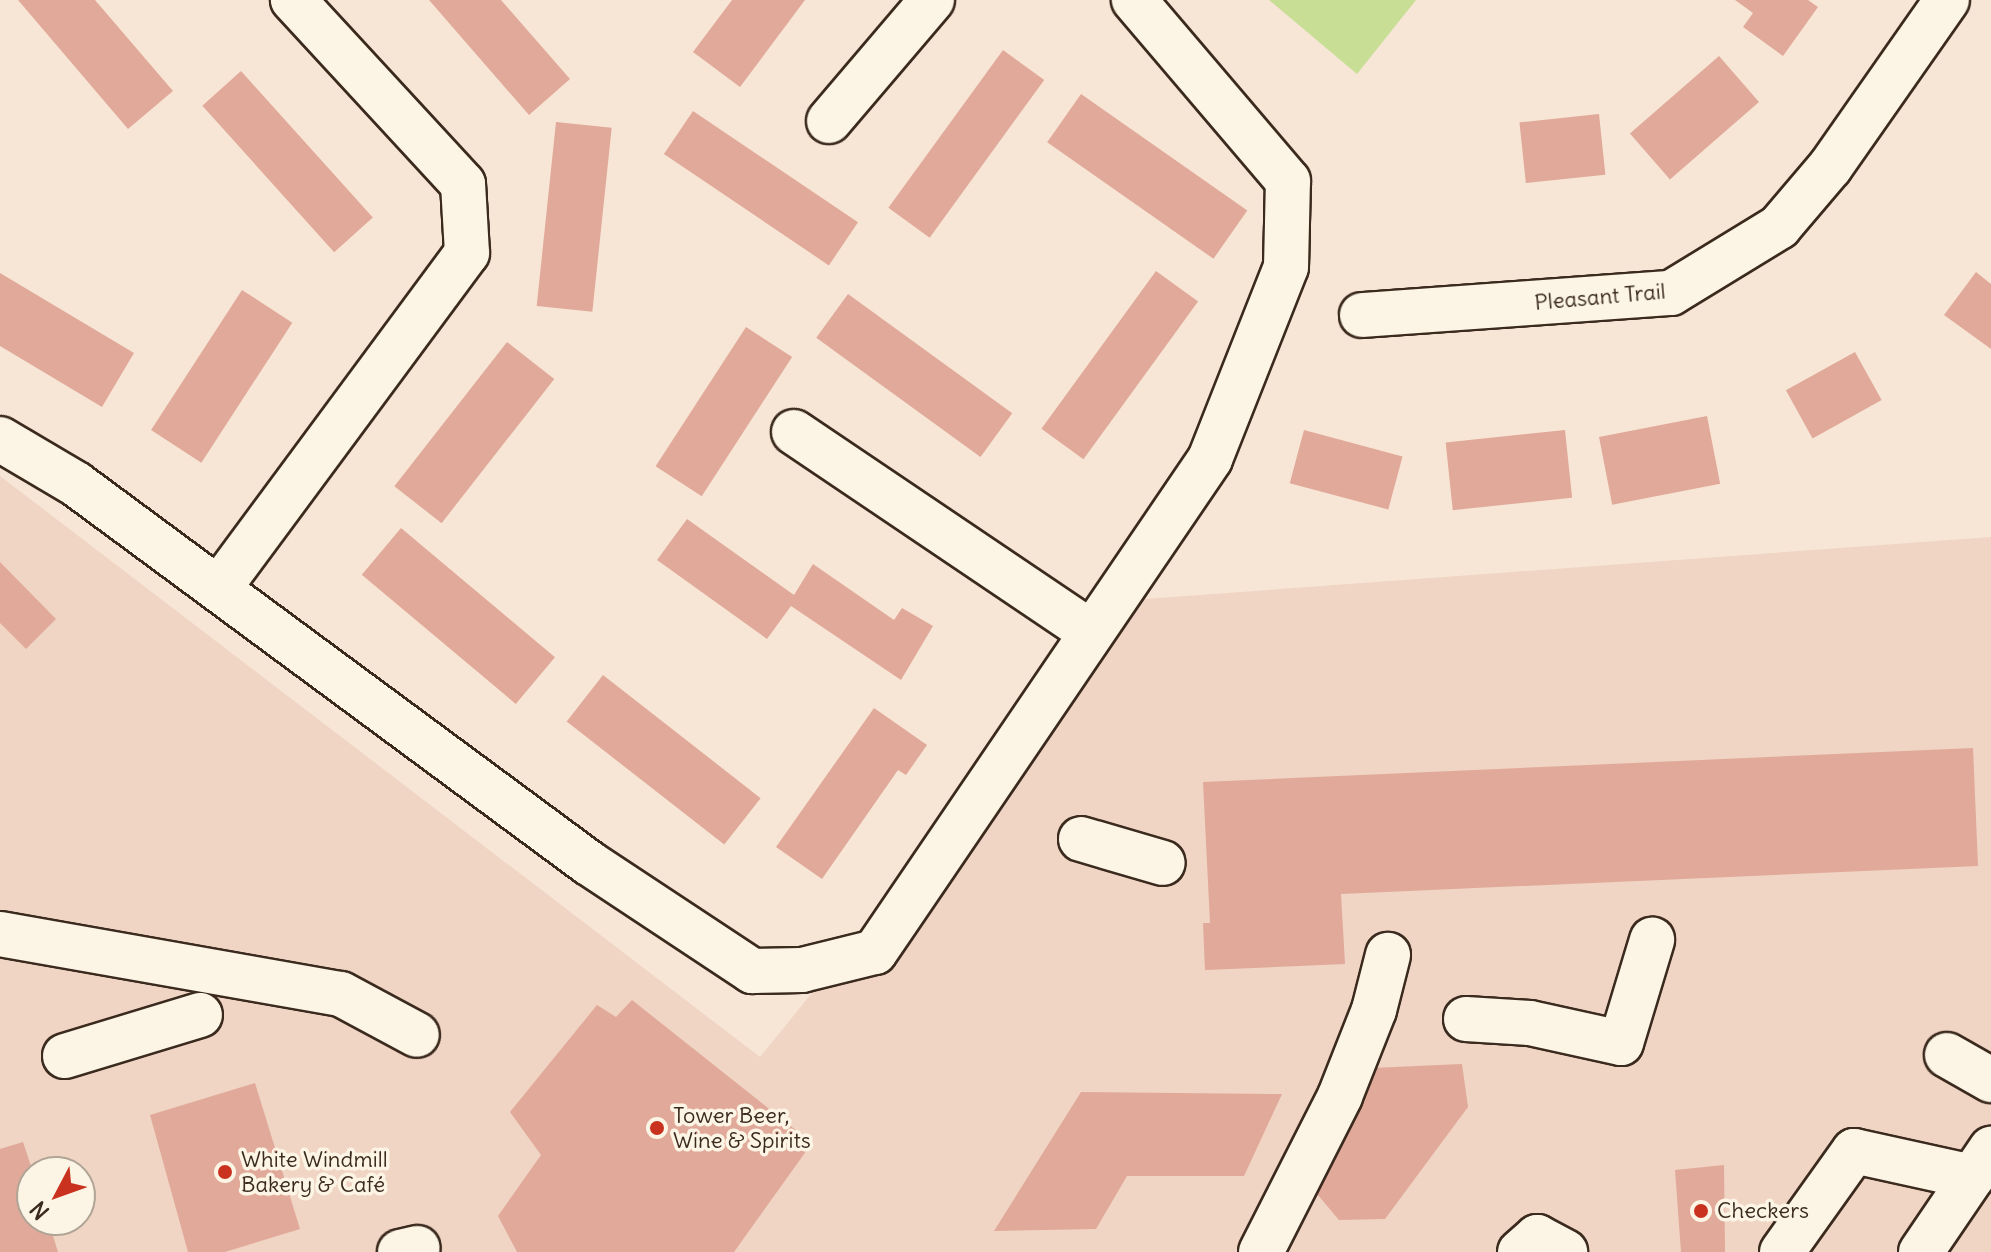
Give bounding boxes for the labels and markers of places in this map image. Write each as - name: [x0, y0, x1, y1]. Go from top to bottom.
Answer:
- place label: Tower Beer, Wine & Spirits: [673, 1102, 811, 1154]
- marker: Tower Beer, Wine & Spirits: [648, 1119, 666, 1137]
- place label: White Windmill Bakery & Café: [241, 1146, 388, 1198]
- marker: White Windmill Bakery & Café: [216, 1163, 234, 1181]
- place label: Checkers: [1717, 1198, 1809, 1224]
- marker: Checkers: [1692, 1202, 1710, 1220]

